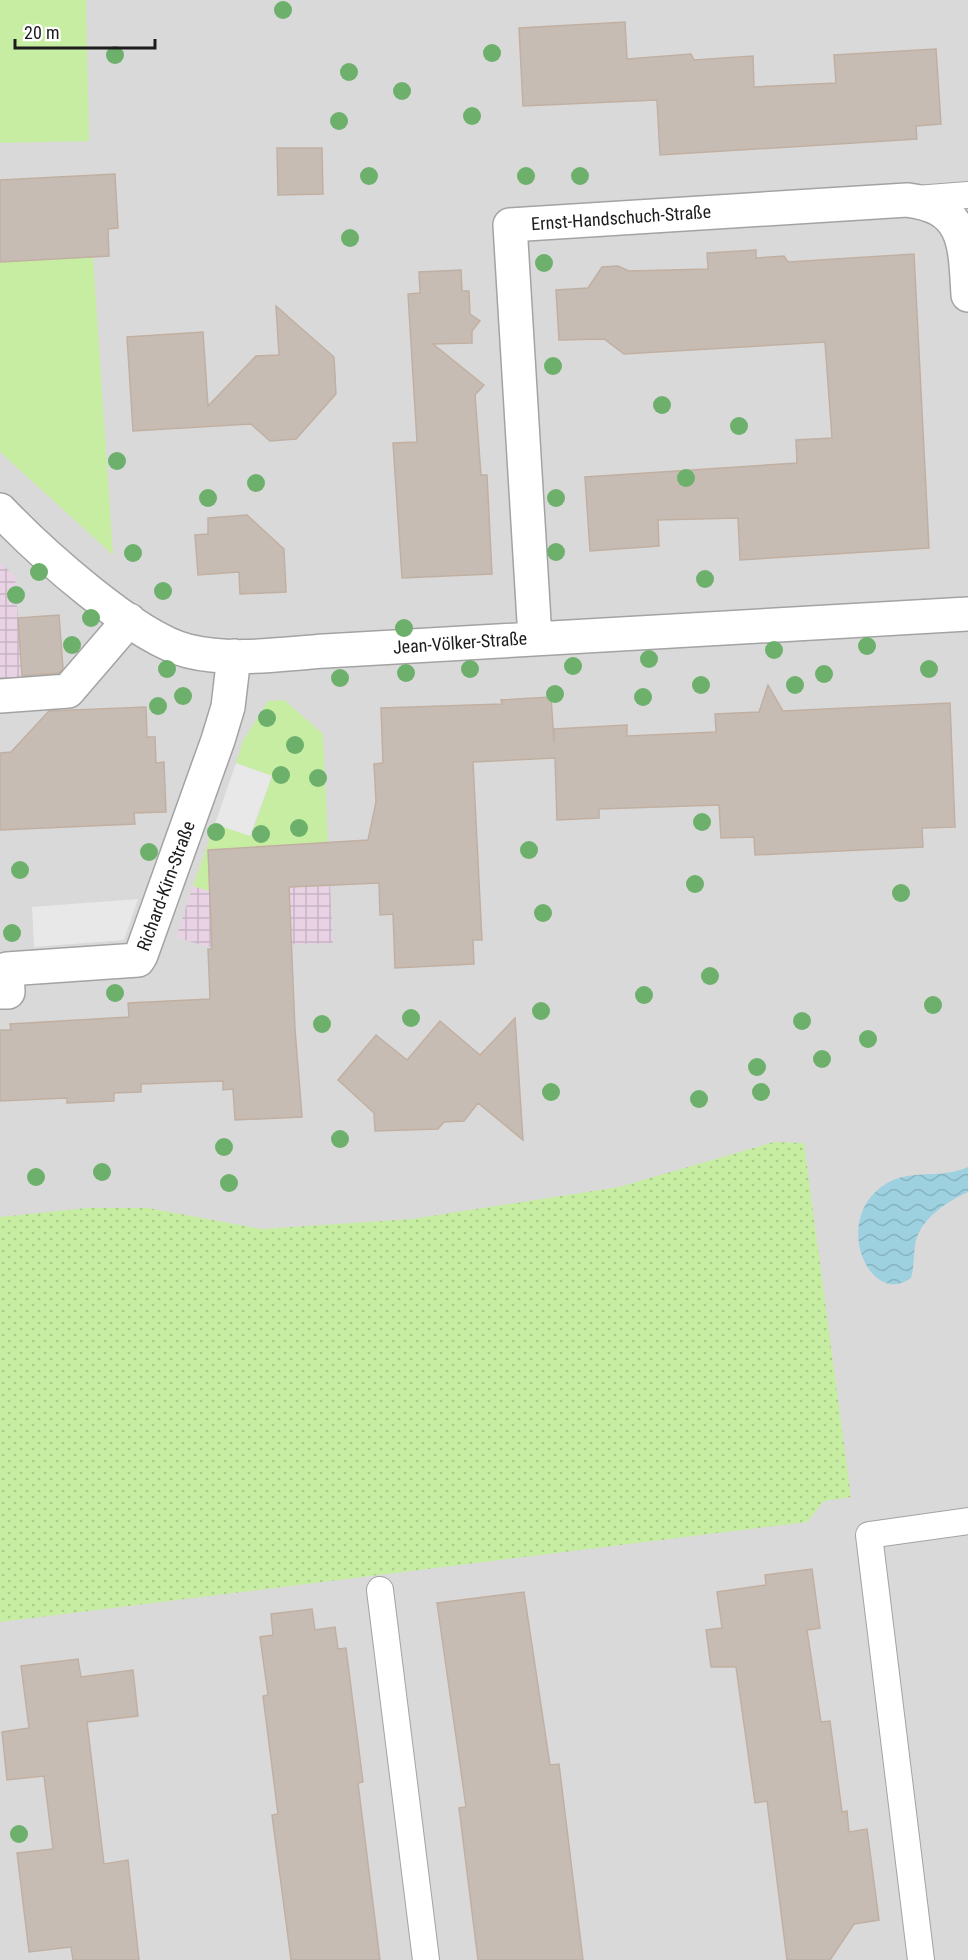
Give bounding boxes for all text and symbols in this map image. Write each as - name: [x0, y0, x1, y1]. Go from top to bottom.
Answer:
- scale bar: [15, 12, 154, 50]
- text: 20 m: [24, 22, 59, 43]
- street label: Ernst-Handschuch-Straße: [530, 201, 712, 234]
- street label: Jean-Völker-Straße: [392, 627, 528, 658]
- street label: Richard-Kirn-Straße: [132, 818, 199, 954]

